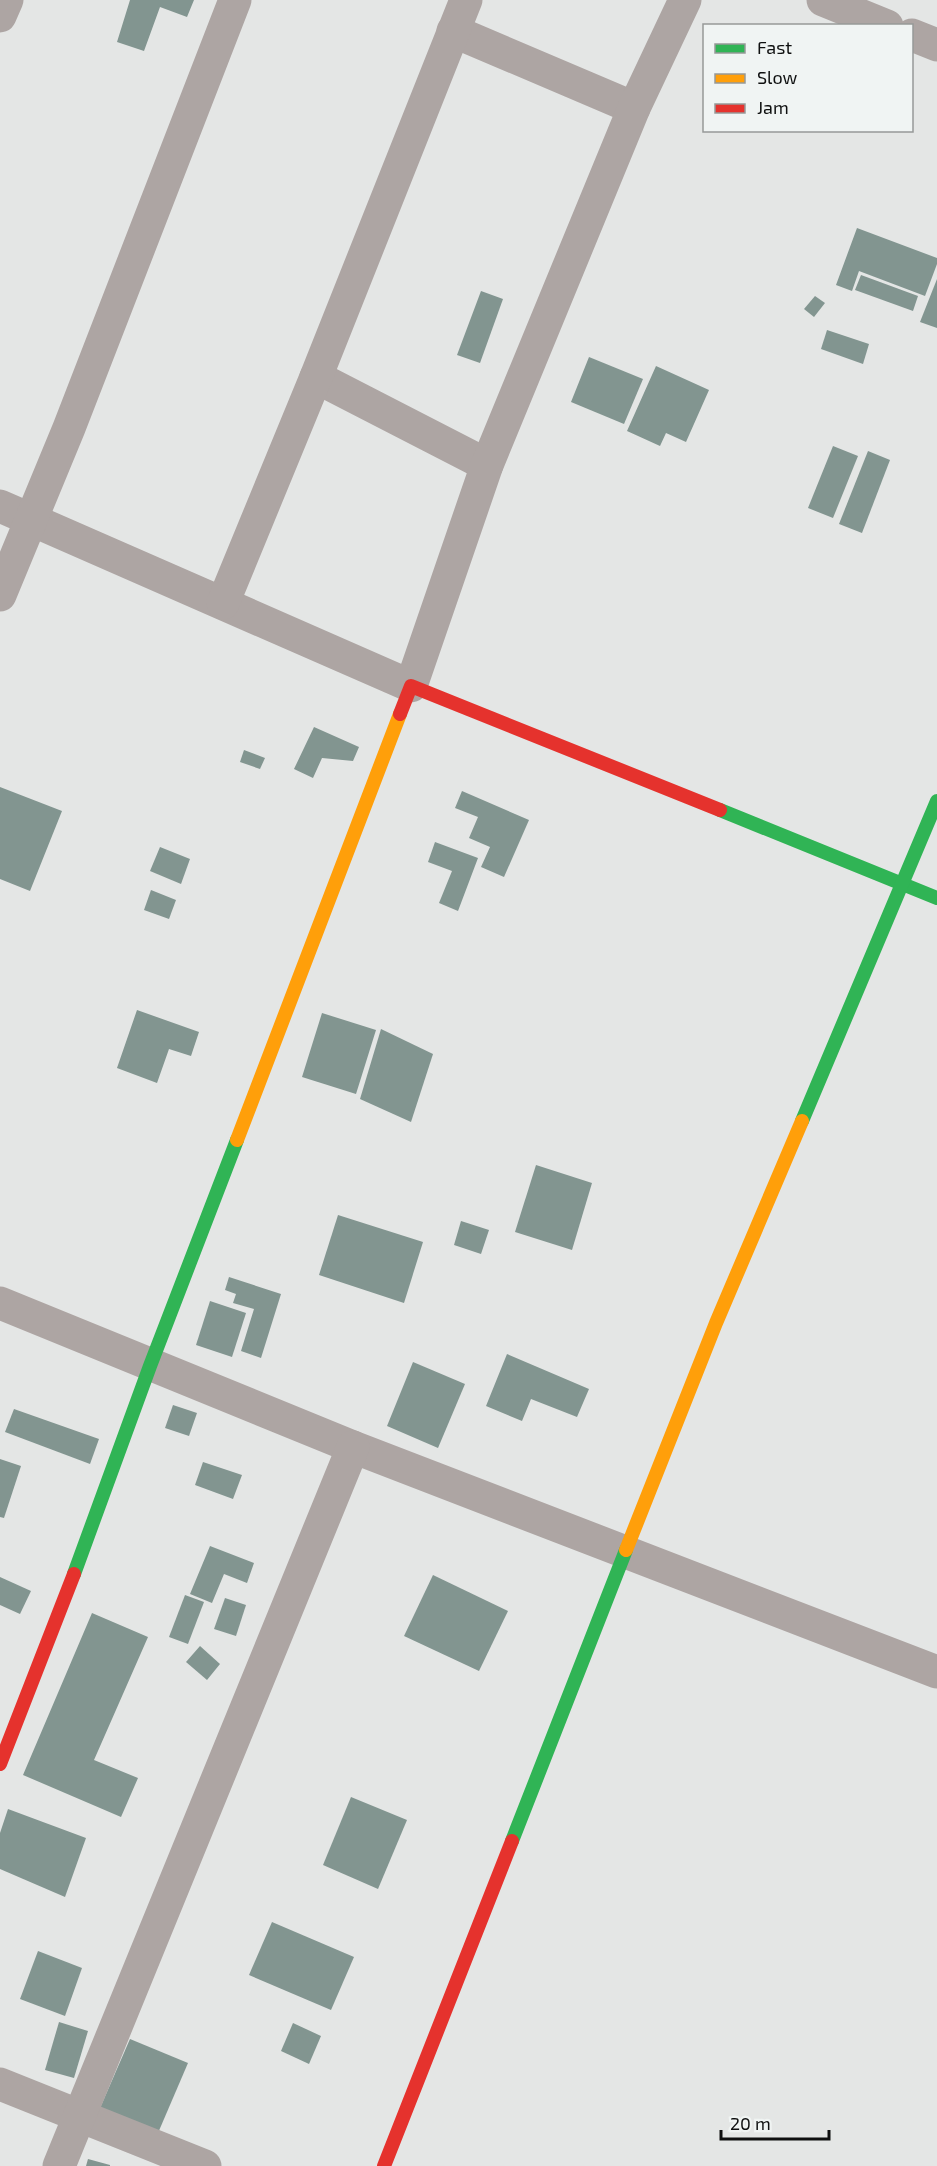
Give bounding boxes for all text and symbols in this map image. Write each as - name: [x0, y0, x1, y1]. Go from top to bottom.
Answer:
- legend: [703, 24, 913, 132]
- text: Fast: [757, 36, 792, 58]
- text: Slow: [757, 66, 798, 88]
- text: Jam: [757, 96, 789, 118]
- scale bar: [721, 2103, 829, 2141]
- text: 20 m: [730, 2112, 771, 2134]

